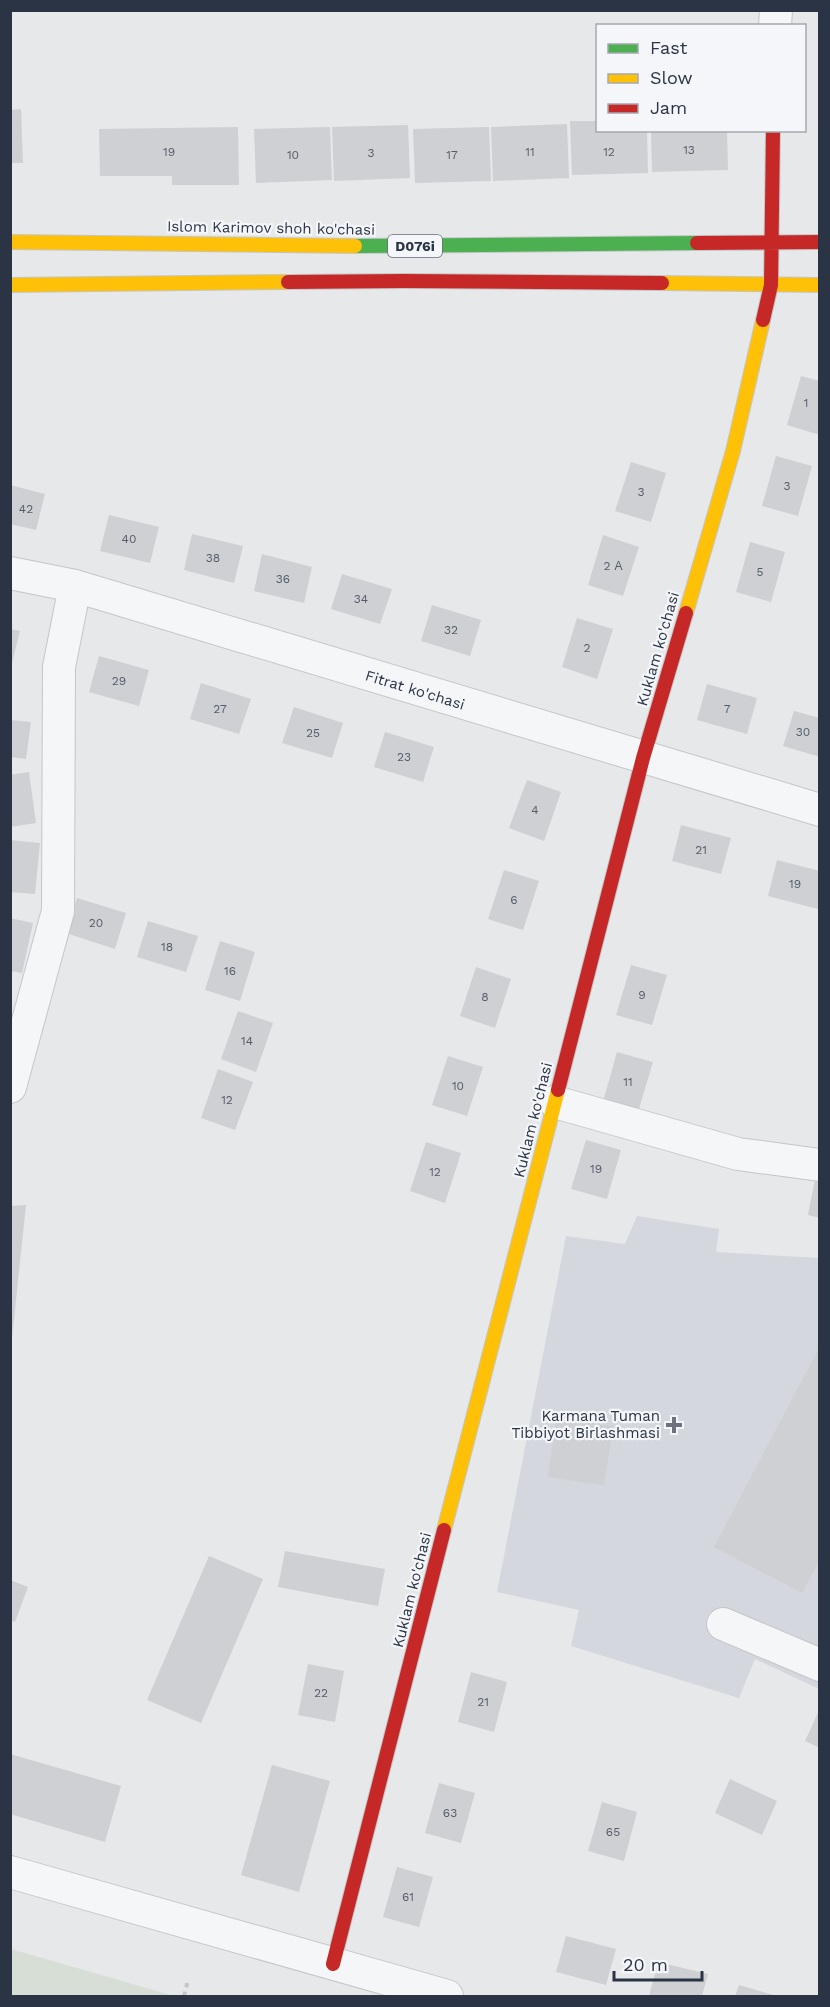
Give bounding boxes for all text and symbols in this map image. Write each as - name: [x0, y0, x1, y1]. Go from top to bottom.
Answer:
- legend: [596, 24, 806, 132]
- text: Fast: [650, 37, 688, 58]
- text: Slow: [650, 67, 693, 88]
- text: Jam: [650, 97, 687, 118]
- house number: 13: [683, 143, 695, 157]
- house number: 19: [163, 145, 175, 159]
- house number: 11: [525, 145, 535, 159]
- house number: 12: [603, 145, 615, 159]
- house number: 3: [368, 146, 375, 160]
- house number: 10: [287, 148, 299, 162]
- house number: 17: [446, 148, 458, 162]
- street label: Islom Karimov shoh ko'chasi: [167, 217, 375, 239]
- road number: D076i: [388, 235, 442, 257]
- house number: 1: [804, 396, 808, 410]
- house number: 3: [784, 479, 791, 493]
- house number: 3: [638, 485, 645, 499]
- house number: 42: [19, 502, 33, 516]
- house number: 40: [122, 532, 136, 546]
- house number: 38: [206, 551, 220, 565]
- house number: 2 А: [603, 559, 623, 573]
- house number: 5: [757, 565, 764, 579]
- house number: 36: [276, 572, 290, 586]
- street label: Kuklam ko'chasi: [633, 590, 683, 708]
- house number: 34: [354, 592, 368, 606]
- house number: 32: [444, 623, 458, 637]
- house number: 2: [584, 641, 591, 655]
- street label: Fitrat ko'chasi: [363, 666, 467, 714]
- house number: 29: [112, 674, 126, 688]
- house number: 27: [213, 702, 227, 716]
- house number: 7: [724, 702, 731, 716]
- house number: 30: [796, 725, 810, 739]
- house number: 25: [306, 726, 320, 740]
- house number: 23: [397, 750, 411, 764]
- house number: 4: [531, 803, 539, 817]
- house number: 21: [695, 843, 707, 857]
- house number: 19: [789, 877, 801, 891]
- house number: 6: [510, 893, 518, 907]
- house number: 20: [89, 916, 103, 930]
- house number: 18: [161, 940, 173, 954]
- house number: 16: [224, 964, 236, 978]
- house number: 9: [638, 988, 646, 1002]
- house number: 8: [481, 990, 489, 1004]
- house number: 14: [241, 1034, 253, 1048]
- street label: Kuklam ko'chasi: [510, 1061, 556, 1179]
- house number: 11: [623, 1075, 633, 1089]
- house number: 10: [452, 1079, 464, 1093]
- house number: 12: [221, 1093, 233, 1107]
- house number: 19: [590, 1162, 602, 1176]
- house number: 12: [429, 1165, 441, 1179]
- place label: Karmana Tuman Tibbiyot Birlashmasi: [512, 1407, 660, 1442]
- marker: Karmana Tuman Tibbiyot Birlashmasi: [665, 1416, 683, 1434]
- street label: Kuklam ko'chasi: [389, 1531, 435, 1649]
- house number: 22: [314, 1686, 328, 1700]
- house number: 21: [477, 1695, 489, 1709]
- house number: 63: [443, 1806, 457, 1820]
- house number: 65: [606, 1825, 620, 1839]
- house number: 61: [402, 1890, 414, 1904]
- scale bar: [614, 1944, 702, 1982]
- text: 20 m: [623, 1954, 668, 1975]

